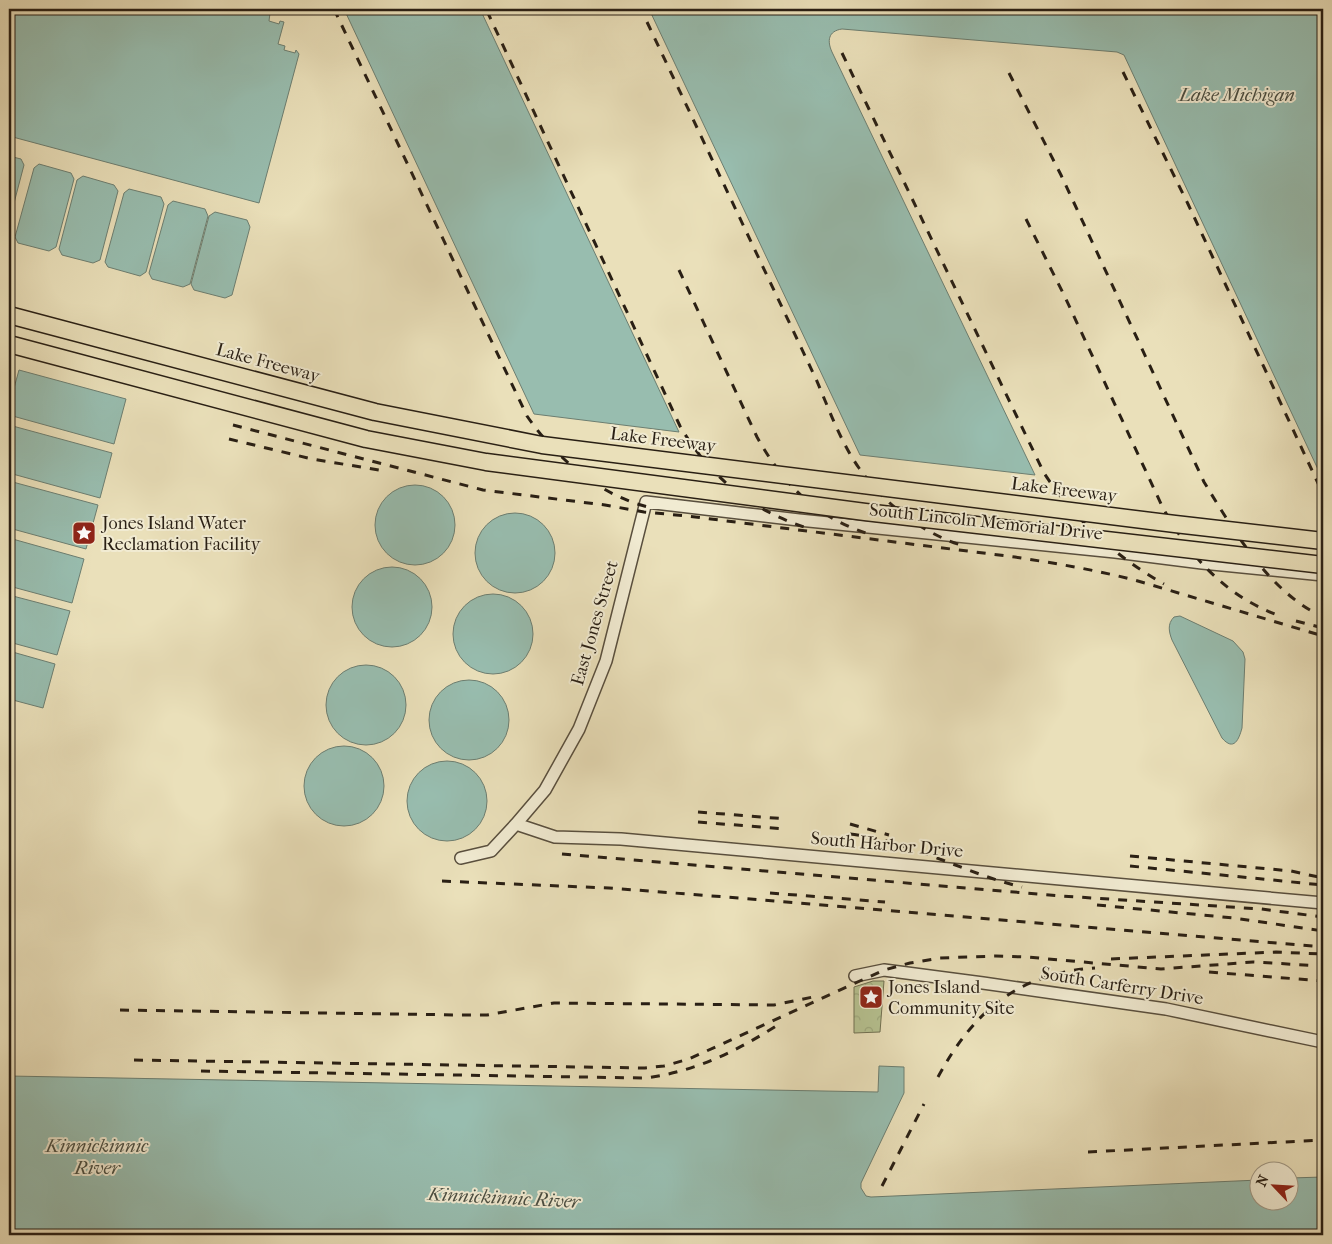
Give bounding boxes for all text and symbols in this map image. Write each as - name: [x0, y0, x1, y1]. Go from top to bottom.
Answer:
- water label: Lake Michigan: [1177, 84, 1295, 106]
- street label: Lake Freeway: [214, 339, 324, 387]
- street label: Lake Freeway: [609, 423, 719, 457]
- street label: Lake Freeway: [1010, 473, 1120, 507]
- street label: South Lincoln Memorial Drive: [868, 499, 1104, 545]
- place label: Jones Island Water Reclamation Facility: [100, 513, 262, 555]
- place icon: Jones Island Water Reclamation Facility: [71, 520, 97, 546]
- street label: East Jones Street: [567, 558, 623, 688]
- street label: South Harbor Drive: [810, 828, 964, 862]
- street label: South Carferry Drive: [1039, 963, 1205, 1009]
- place label: Jones Island Community Site: [886, 977, 1014, 1019]
- place icon: Jones Island Community Site: [858, 984, 884, 1010]
- water label: Kinnickinnic River: [44, 1135, 149, 1179]
- north arrow: [1250, 1162, 1300, 1212]
- text: N: [1253, 1172, 1273, 1189]
- water label: Kinnickinnic River: [426, 1183, 582, 1213]

